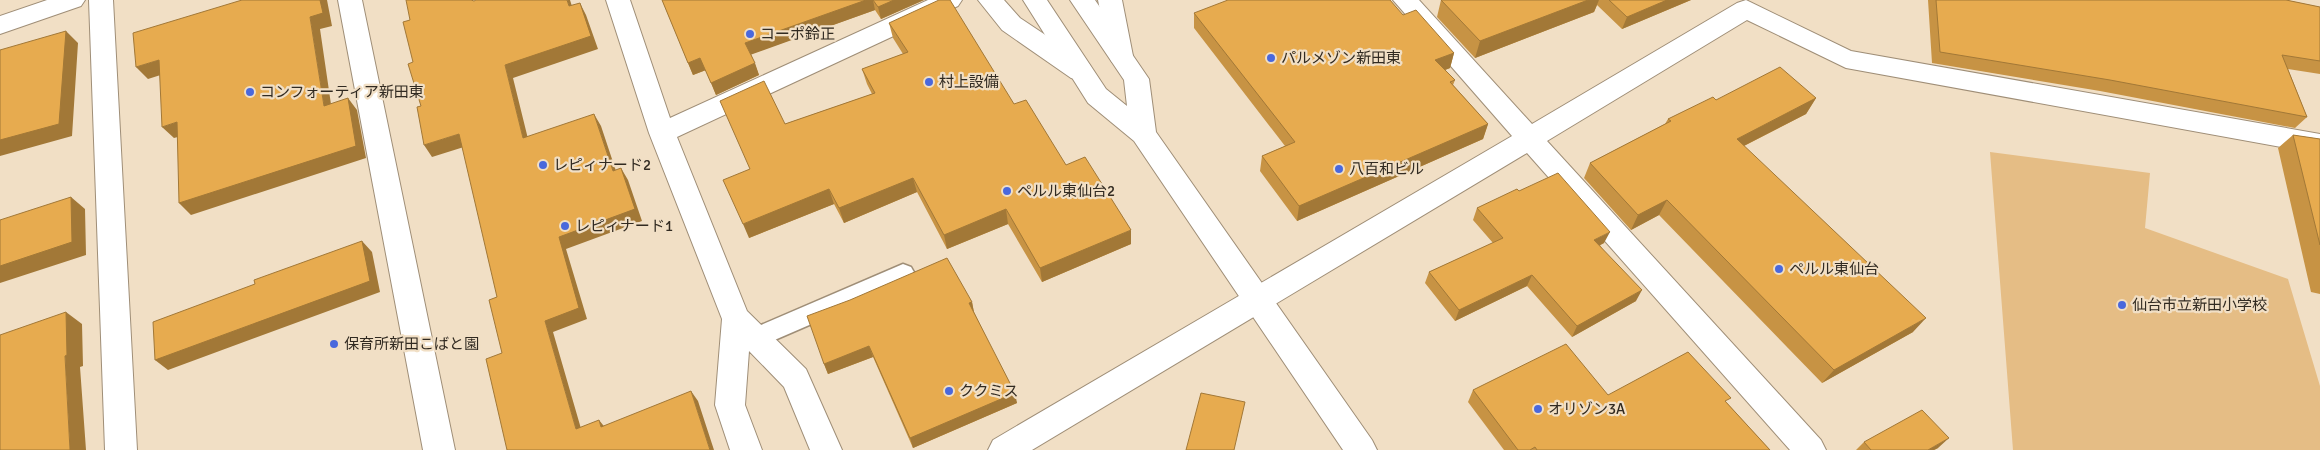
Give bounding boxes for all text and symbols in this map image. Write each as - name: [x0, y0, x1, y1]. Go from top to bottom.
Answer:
- place label: コーポ鈴正: [760, 25, 835, 43]
- marker: コーポ鈴正: [744, 28, 756, 40]
- place label: パルメゾン新田東: [1281, 49, 1401, 67]
- marker: パルメゾン新田東: [1265, 52, 1277, 64]
- place label: 村上設備: [939, 73, 999, 91]
- marker: 村上設備: [923, 76, 935, 88]
- place label: コンフォーティア新田東: [260, 83, 424, 101]
- marker: コンフォーティア新田東: [244, 86, 256, 98]
- place label: レピィナード2: [553, 156, 651, 174]
- marker: レピィナード2: [537, 159, 549, 171]
- place label: 八百和ビル: [1349, 160, 1424, 178]
- marker: 八百和ビル: [1333, 163, 1345, 175]
- place label: ペルル東仙台2: [1017, 182, 1115, 200]
- marker: ペルル東仙台2: [1001, 185, 1013, 197]
- place label: レピィナード1: [575, 217, 673, 235]
- marker: レピィナード1: [559, 220, 571, 232]
- place label: ペルル東仙台: [1789, 260, 1879, 278]
- marker: ペルル東仙台: [1773, 263, 1785, 275]
- place label: 仙台市立新田小学校: [2132, 296, 2267, 314]
- marker: 仙台市立新田小学校: [2116, 299, 2128, 311]
- place label: 保育所新田こばと園: [344, 335, 479, 353]
- marker: 保育所新田こばと園: [328, 338, 340, 350]
- place label: ククミス: [959, 382, 1018, 400]
- marker: ククミス: [943, 385, 955, 397]
- place label: オリゾン3A: [1548, 400, 1625, 418]
- marker: オリゾン3A: [1532, 403, 1544, 415]

